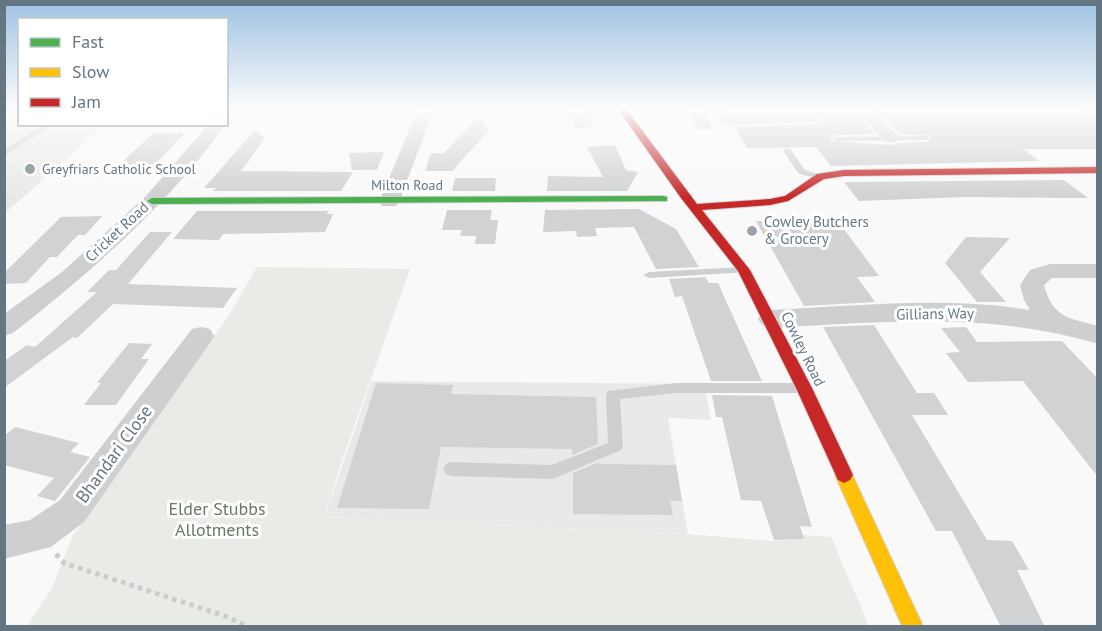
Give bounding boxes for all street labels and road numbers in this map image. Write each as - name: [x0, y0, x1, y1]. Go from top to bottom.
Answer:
- street label: Milton Road: [371, 176, 443, 194]
- street label: Cricket Road: [81, 198, 152, 266]
- street label: Gillians Way: [896, 303, 974, 324]
- street label: Cowley Road: [777, 308, 830, 389]
- street label: Bhandari Close: [70, 400, 157, 507]

